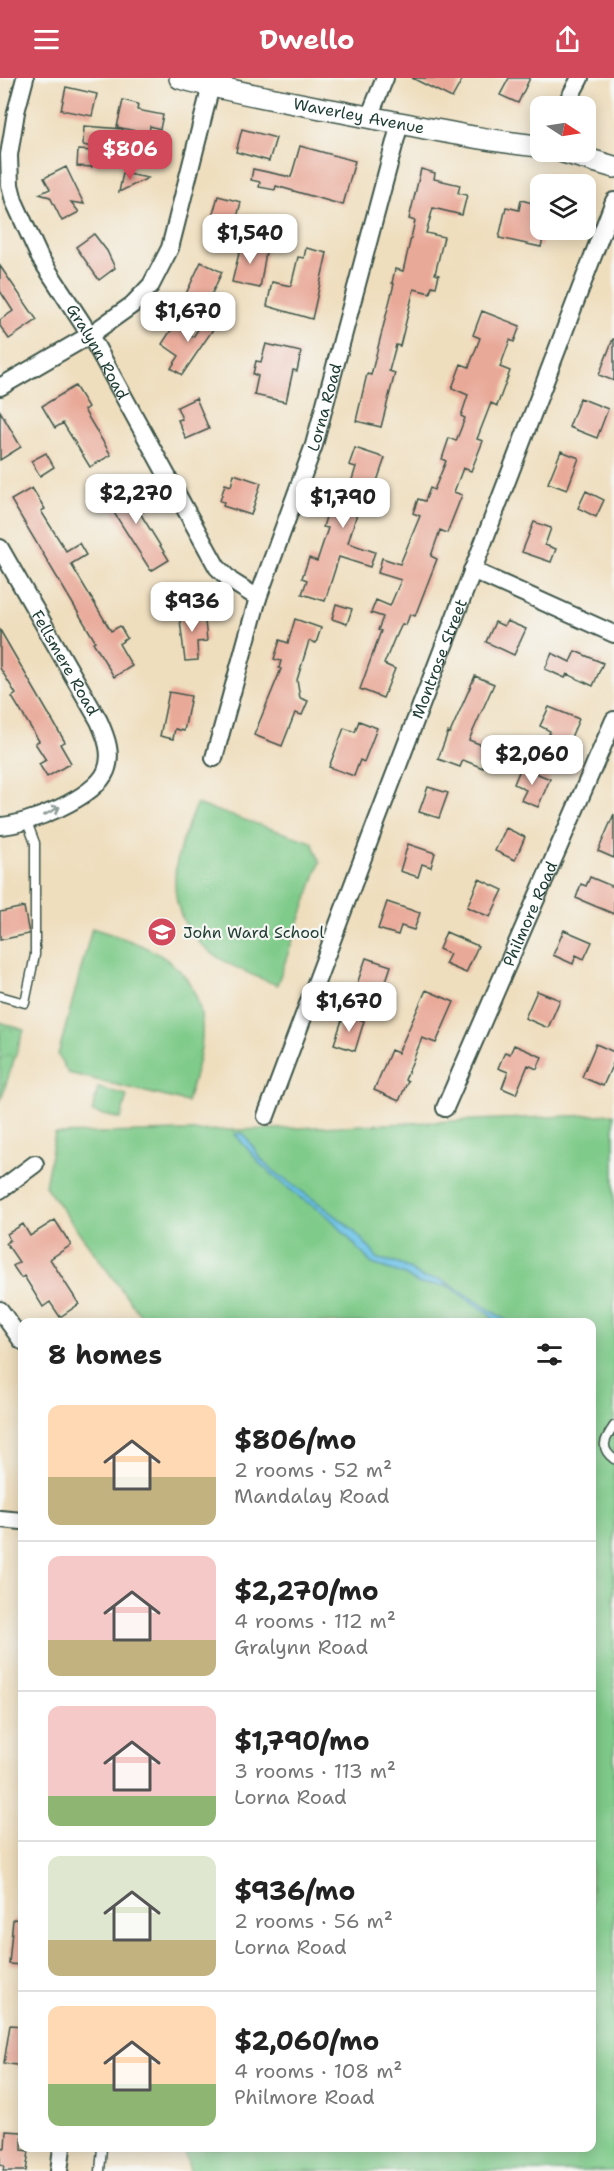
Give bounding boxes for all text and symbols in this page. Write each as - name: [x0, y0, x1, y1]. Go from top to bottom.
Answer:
- text: Dwello: [259, 21, 355, 58]
- icon: menu: [30, 23, 63, 56]
- icon: share: [551, 23, 584, 56]
- street label: Waverley Avenue: [292, 93, 426, 139]
- north arrow: [530, 96, 596, 162]
- map controls: [530, 96, 596, 240]
- pin: $806: [94, 130, 166, 181]
- text: $806: [102, 136, 158, 162]
- button: layers: [530, 174, 596, 240]
- pin: $1,540: [201, 214, 299, 265]
- text: $1,540: [216, 220, 284, 246]
- pin: $1,670: [139, 292, 237, 343]
- text: $1,670: [155, 298, 222, 324]
- street label: Gralynn Road: [62, 300, 133, 403]
- street label: Lorna Road: [303, 361, 346, 454]
- pin: $2,270: [87, 474, 185, 525]
- pin: $1,790: [294, 478, 392, 529]
- text: $2,270: [99, 480, 173, 506]
- text: $1,790: [310, 484, 376, 510]
- pin: $936: [156, 582, 228, 633]
- text: $936: [165, 588, 219, 614]
- street label: Montrose Street: [407, 596, 472, 722]
- street label: Fellsmere Road: [27, 606, 104, 719]
- pin: $2,060: [483, 735, 581, 786]
- text: $2,060: [495, 741, 569, 767]
- one-way arrow: [43, 805, 60, 817]
- street label: Philmore Road: [498, 858, 562, 970]
- school or university icon: John Ward School: [146, 916, 178, 948]
- place label: John Ward School: [183, 922, 325, 943]
- pin: $1,670: [300, 982, 398, 1033]
- text: $1,670: [316, 988, 383, 1014]
- text: 8 homes: [48, 1337, 162, 1372]
- icon: filters: [533, 1338, 566, 1371]
- text: $806/mo: [234, 1422, 356, 1457]
- icon: home: [96, 1429, 168, 1501]
- text: 2 rooms · 52 m²: [234, 1457, 392, 1483]
- text: Mandalay Road: [234, 1483, 389, 1509]
- text: $2,270/mo: [234, 1573, 379, 1608]
- icon: home: [96, 1580, 168, 1652]
- text: 4 rooms · 112 m²: [234, 1608, 396, 1634]
- text: Gralynn Road: [234, 1634, 368, 1660]
- text: $1,790/mo: [234, 1723, 370, 1758]
- icon: home: [96, 1730, 168, 1802]
- text: 3 rooms · 113 m²: [234, 1758, 396, 1784]
- text: Lorna Road: [234, 1784, 347, 1810]
- text: $936/mo: [234, 1873, 355, 1908]
- icon: home: [96, 1880, 168, 1952]
- text: 2 rooms · 56 m²: [234, 1908, 393, 1934]
- text: Lorna Road: [234, 1934, 347, 1960]
- text: $2,060/mo: [234, 2023, 379, 2058]
- icon: home: [96, 2030, 168, 2102]
- text: 4 rooms · 108 m²: [234, 2058, 403, 2084]
- text: Philmore Road: [234, 2084, 375, 2110]

